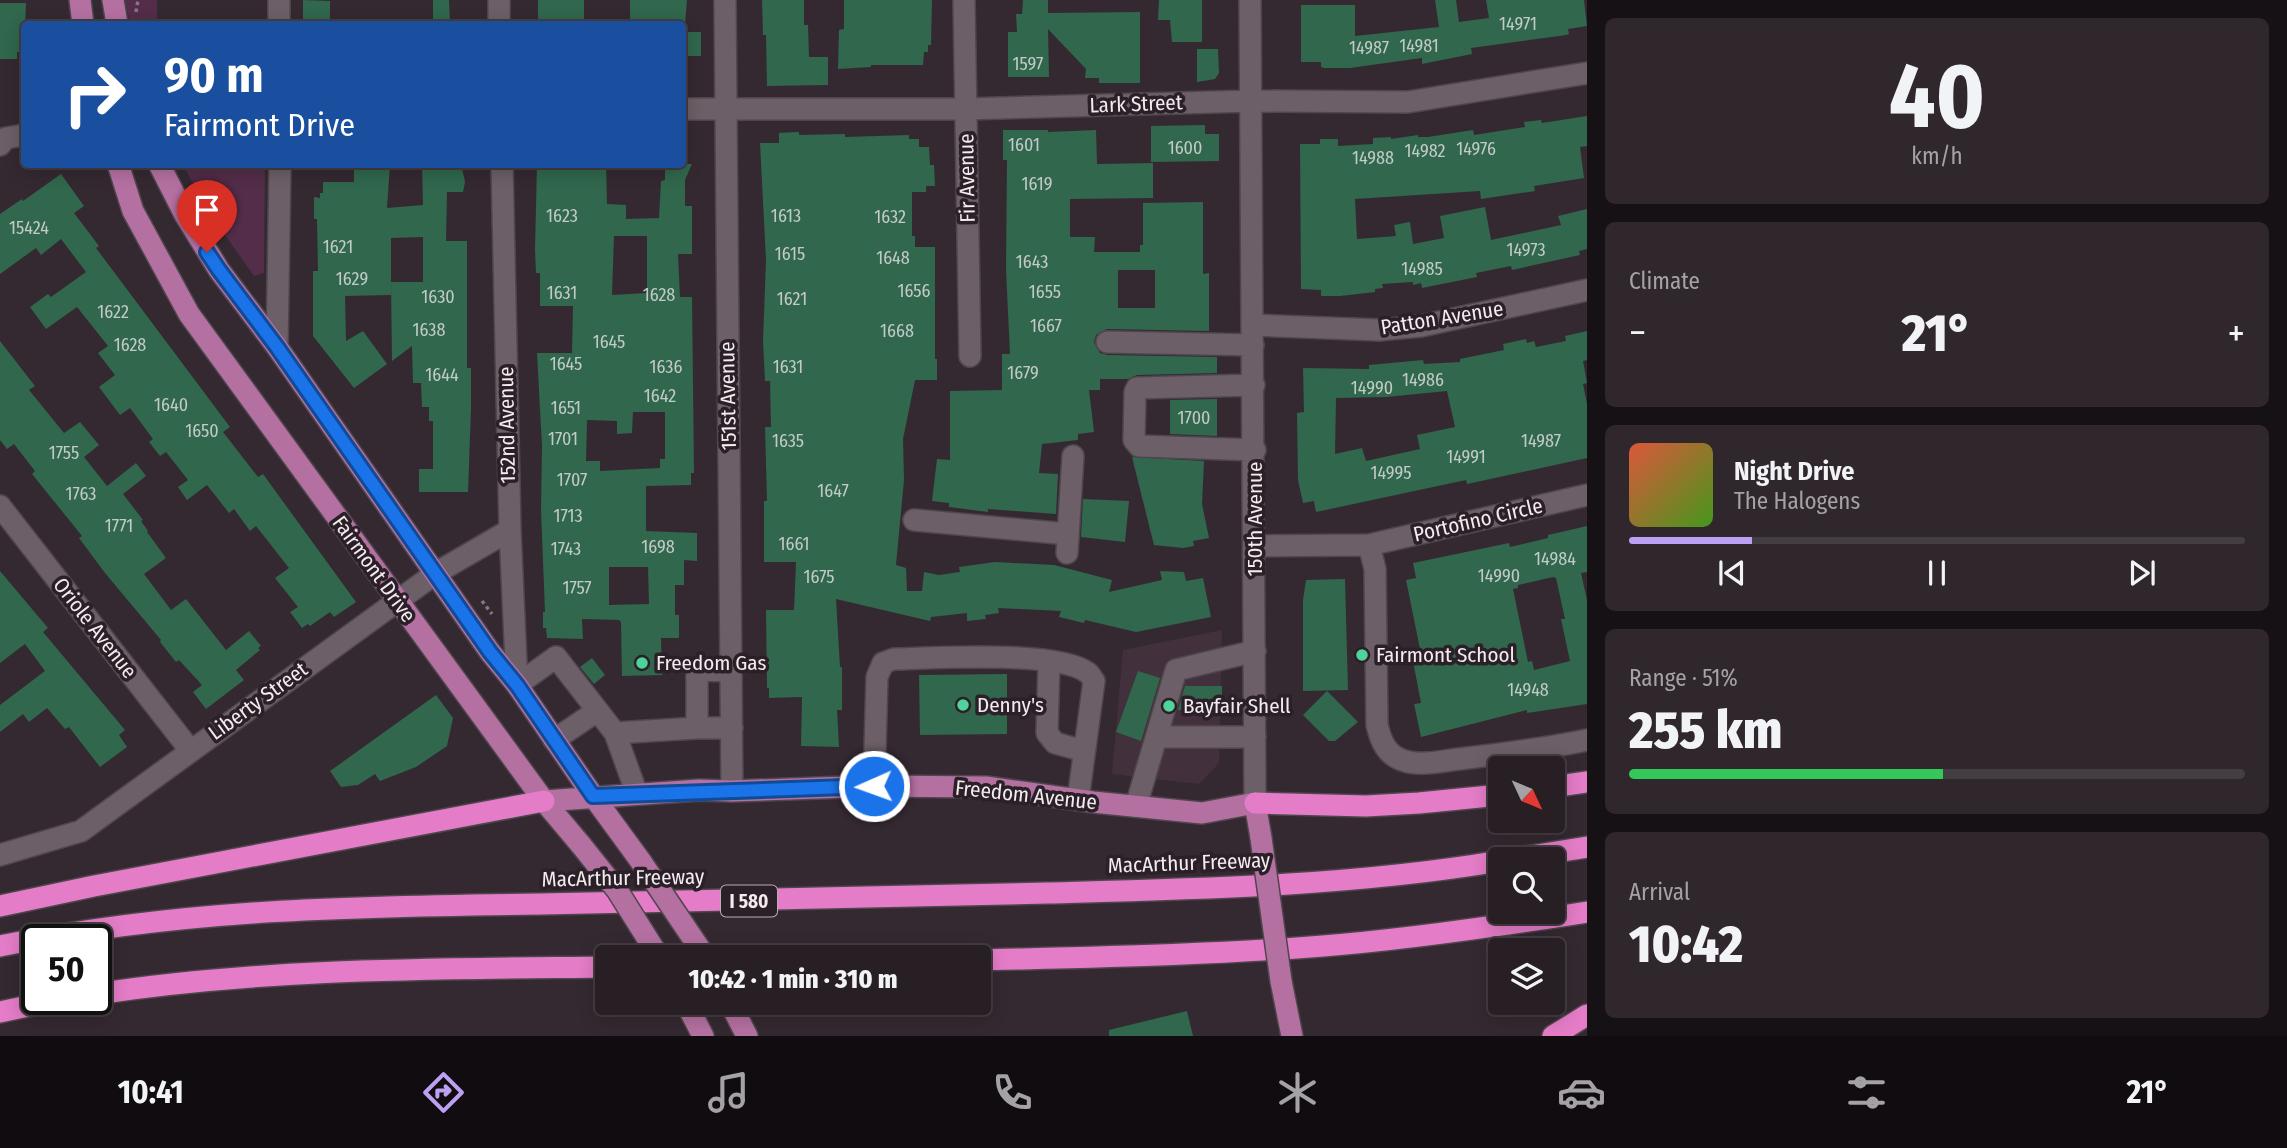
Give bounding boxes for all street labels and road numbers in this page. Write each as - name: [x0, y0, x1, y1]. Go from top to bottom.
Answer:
- street label: Lark Street: [1089, 89, 1183, 119]
- street label: Fir Avenue: [953, 133, 981, 223]
- street label: Patton Avenue: [1379, 295, 1505, 341]
- street label: 151st Avenue: [714, 341, 742, 451]
- street label: 152nd Avenue: [493, 366, 521, 484]
- street label: 150th Avenue: [1242, 462, 1268, 576]
- street label: Portofino Circle: [1411, 493, 1545, 547]
- street label: Fairmont Drive: [327, 511, 421, 627]
- street label: Oriole Avenue: [48, 572, 142, 684]
- street label: Liberty Street: [203, 656, 313, 746]
- street label: Freedom Avenue: [954, 775, 1098, 815]
- street label: MacArthur Freeway: [1107, 847, 1271, 879]
- street label: MacArthur Freeway: [542, 864, 705, 892]
- road number: I 580: [721, 886, 777, 917]

